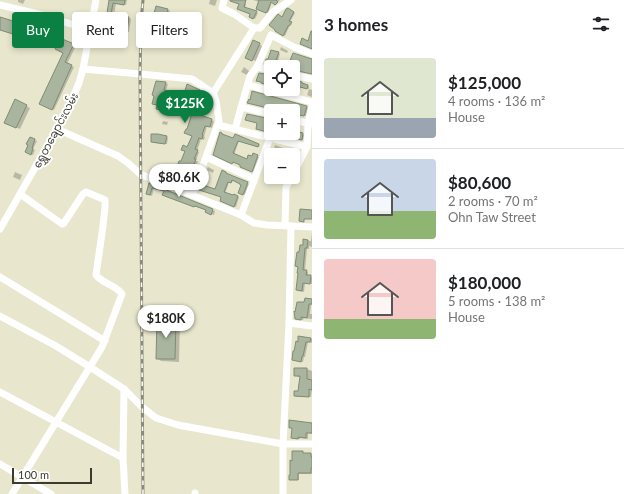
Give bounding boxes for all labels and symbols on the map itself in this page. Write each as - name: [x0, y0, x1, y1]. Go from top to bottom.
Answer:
- street label: ရွှေတချောင်းလမ်း: [30, 90, 83, 171]
- pin: $125K: [157, 90, 213, 124]
- pin: $80.6K: [146, 164, 212, 198]
- pin: $180K: [138, 305, 194, 339]
- scale bar: [12, 466, 92, 485]

